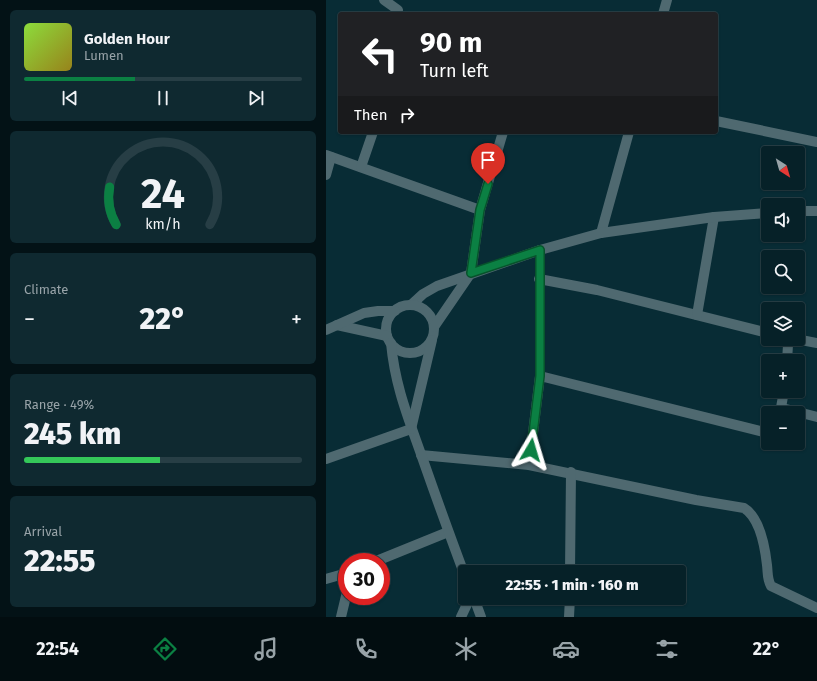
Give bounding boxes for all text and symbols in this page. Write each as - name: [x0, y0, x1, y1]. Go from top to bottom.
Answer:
- text: 90 m: [420, 26, 482, 59]
- icon: left: [354, 28, 406, 80]
- text: Golden Hour: [84, 30, 170, 48]
- text: Lumen: [84, 48, 124, 63]
- text: Turn left: [420, 60, 489, 82]
- icon: previous: [59, 87, 81, 109]
- icon: pause: [152, 87, 174, 109]
- icon: next: [245, 87, 267, 109]
- icon: right: [396, 104, 418, 126]
- text: Then: [354, 106, 388, 124]
- pin: [471, 143, 505, 184]
- north arrow: [761, 146, 805, 190]
- map controls: [761, 146, 805, 450]
- icon: arrive: [477, 149, 499, 171]
- text: 24: [141, 169, 185, 219]
- button: sound: [761, 198, 805, 242]
- text: km/h: [145, 216, 181, 233]
- button: search: [761, 250, 805, 294]
- text: Climate: [24, 282, 68, 297]
- text: 22°: [140, 301, 187, 337]
- button: layers: [761, 302, 805, 346]
- text: −: [24, 306, 35, 333]
- text: +: [291, 306, 302, 333]
- button: +: [761, 354, 805, 398]
- text: Range · 49%: [24, 397, 94, 412]
- button: −: [761, 406, 805, 450]
- text: 245 km: [24, 416, 121, 452]
- position arrow: [510, 429, 552, 471]
- text: Arrival: [24, 524, 62, 539]
- text: 22:55: [24, 543, 95, 579]
- speed limit sign: 30: [338, 553, 390, 605]
- text: 22:55 · 1 min · 160 m: [505, 576, 639, 594]
- icon: directions: [151, 635, 179, 663]
- icon: music: [252, 635, 280, 663]
- icon: phone: [352, 635, 380, 663]
- icon: climate: [452, 635, 480, 663]
- icon: car: [552, 635, 580, 663]
- icon: filters: [653, 635, 681, 663]
- text: 22:54: [36, 638, 79, 660]
- text: 22°: [753, 638, 781, 660]

